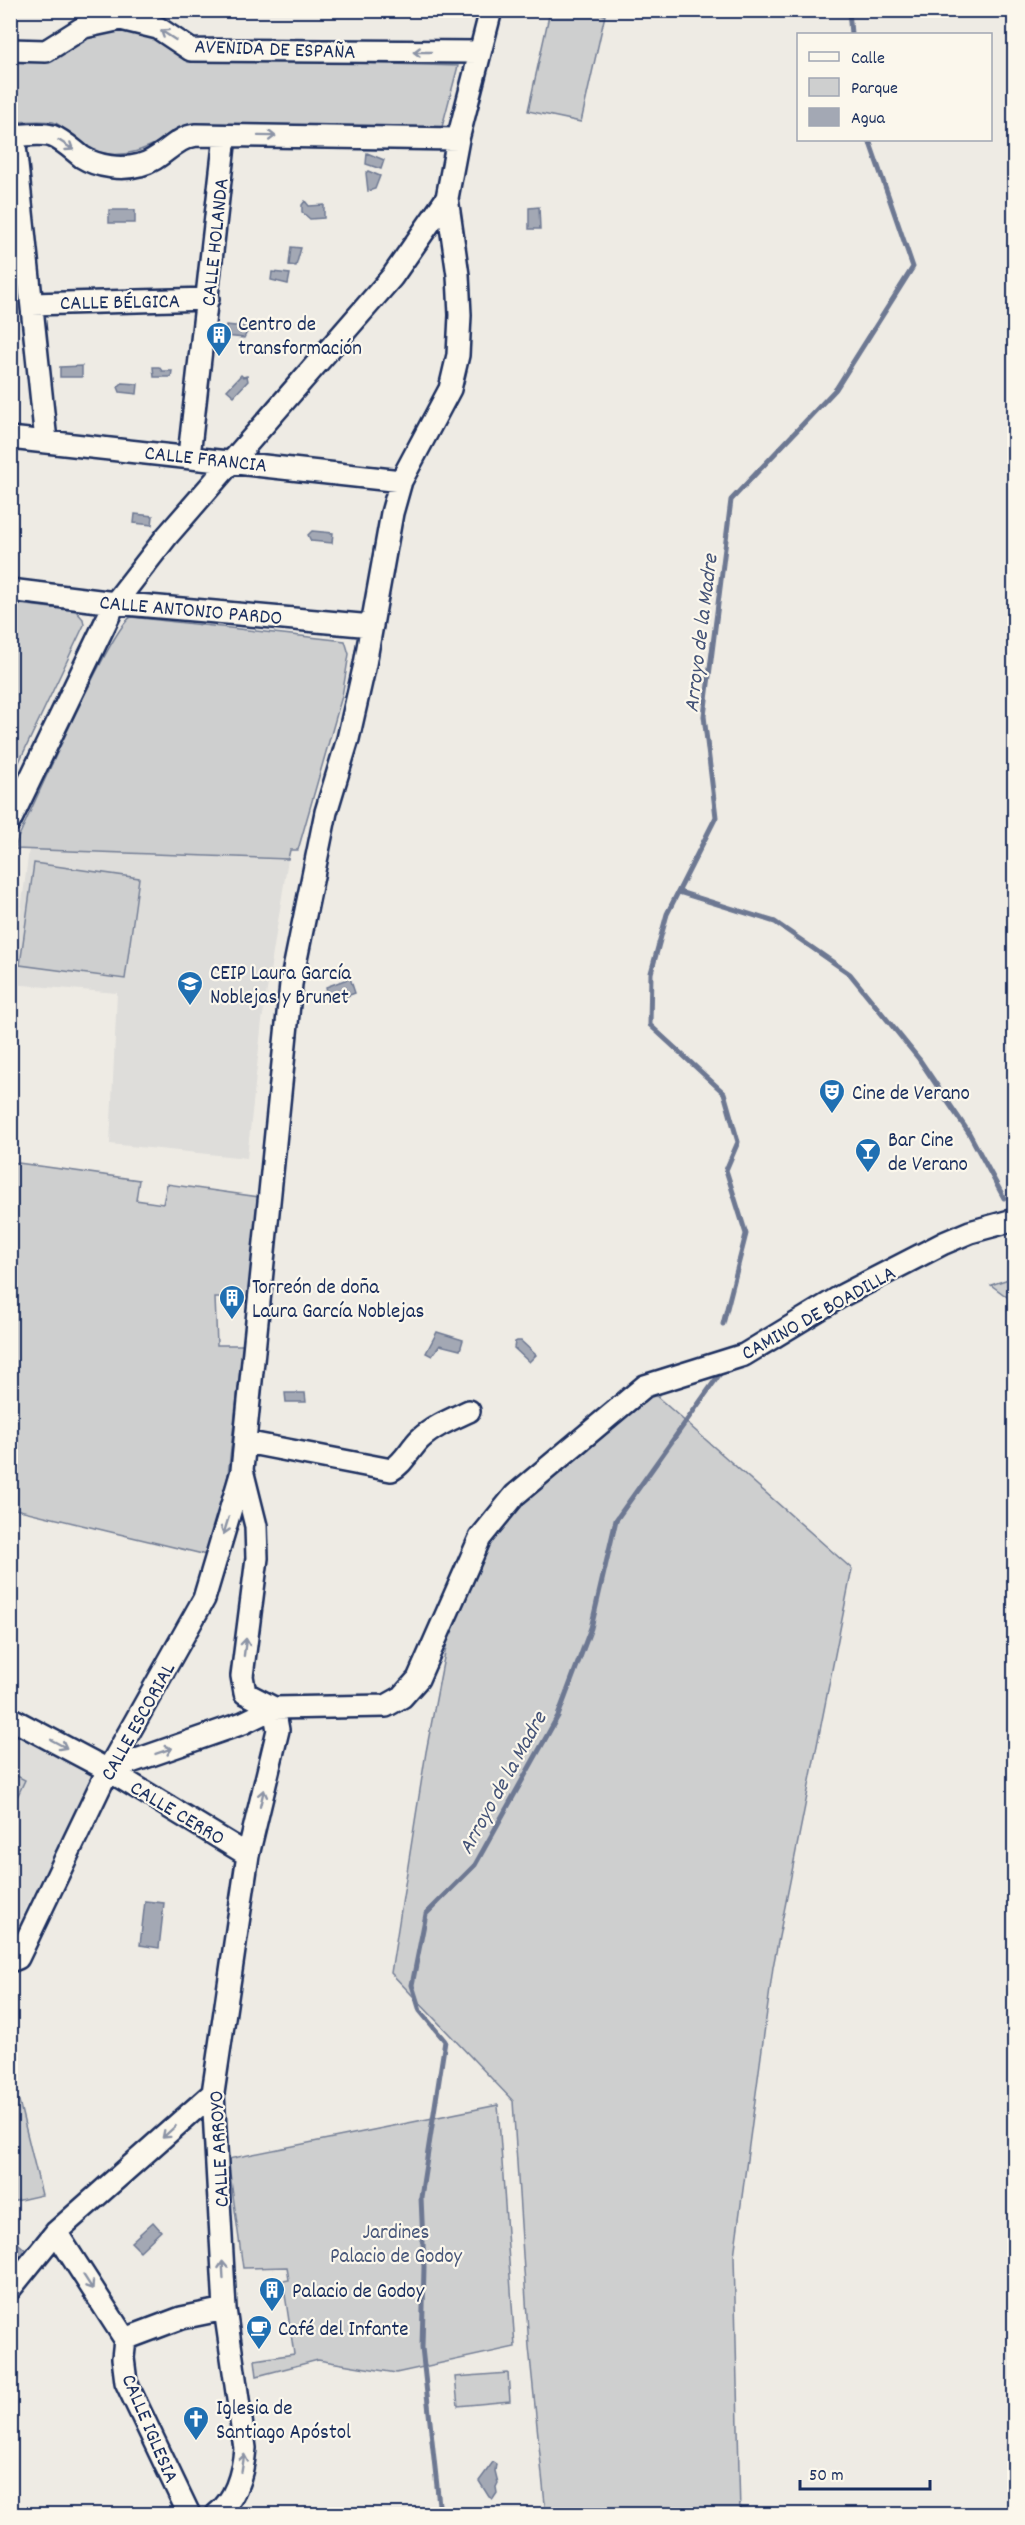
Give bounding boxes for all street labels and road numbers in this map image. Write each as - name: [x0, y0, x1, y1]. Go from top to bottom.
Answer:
- street label: AVENIDA DE ESPAÑA: [194, 33, 356, 69]
- street label: CALLE HOLANDA: [195, 177, 239, 308]
- street label: CALLE BÉLGICA: [60, 288, 181, 320]
- street label: CALLE FRANCIA: [143, 440, 268, 482]
- street label: CALLE ANTONIO PARDO: [98, 589, 283, 635]
- street label: CAMINO DE BOADILLA: [737, 1260, 902, 1370]
- street label: CALLE ESCORIAL: [95, 1657, 185, 1787]
- street label: CALLE CERRO: [123, 1774, 230, 1855]
- street label: CALLE ARROYO: [203, 2090, 239, 2208]
- street label: CALLE IGLESIA: [112, 2370, 185, 2488]

